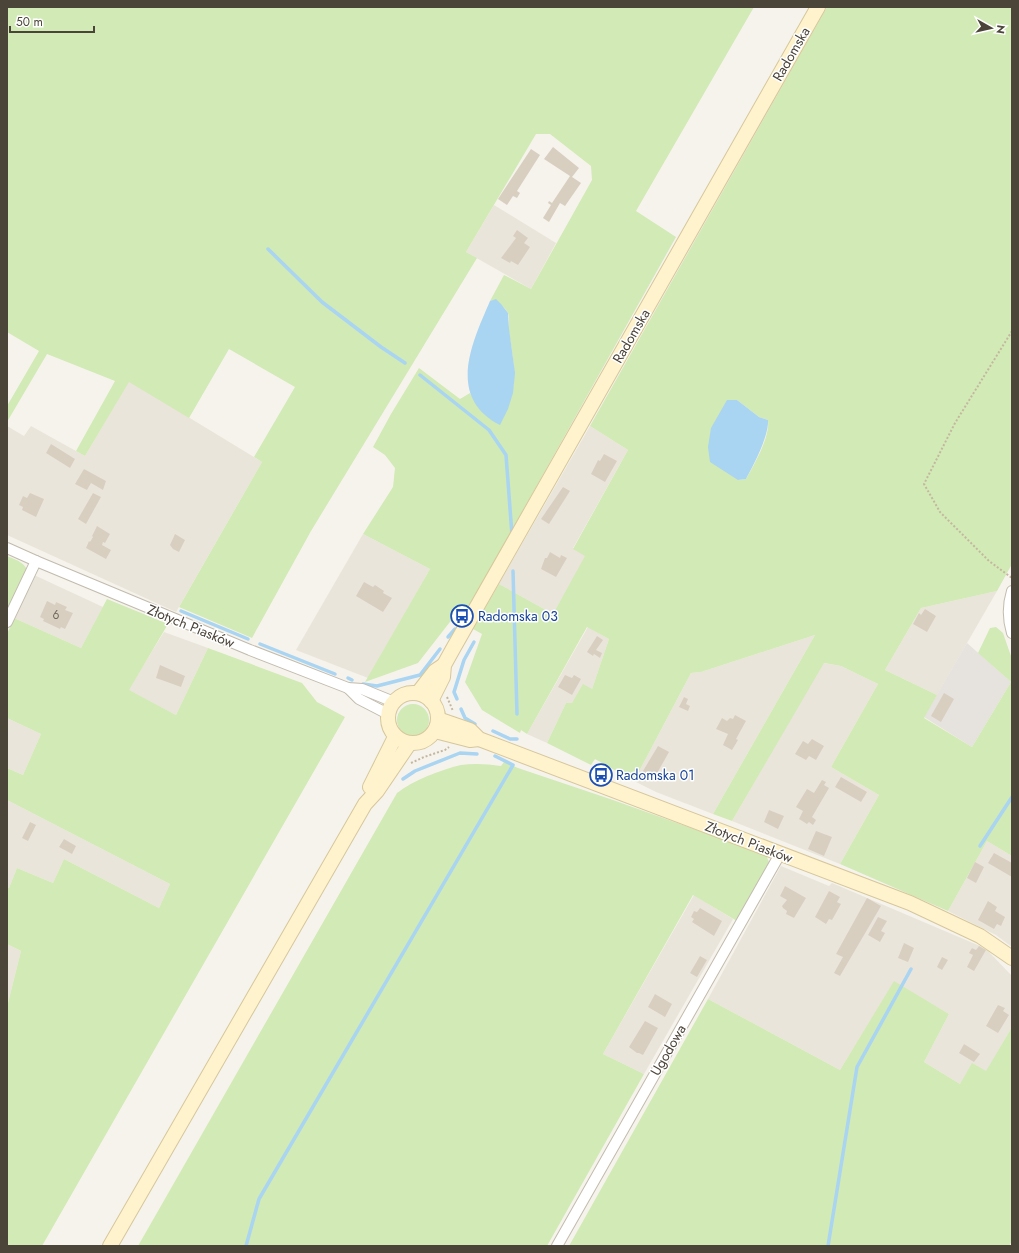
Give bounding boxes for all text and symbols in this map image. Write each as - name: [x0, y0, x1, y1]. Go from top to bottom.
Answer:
- scale bar: [10, 8, 94, 34]
- north arrow: [971, 8, 1011, 48]
- text: 50 m: [16, 13, 43, 31]
- street label: Radomska: [767, 23, 815, 85]
- text: N: [992, 24, 1009, 35]
- street label: Radomska: [607, 305, 655, 367]
- street label: Złotych Piasków: [144, 599, 238, 653]
- bus stop icon: Radomska 03: [449, 603, 475, 629]
- house number: 6: [53, 606, 60, 624]
- place label: Radomska 03: [478, 606, 558, 626]
- bus stop icon: Radomska 01: [588, 762, 614, 788]
- place label: Radomska 01: [616, 765, 695, 785]
- street label: Złotych Piasków: [702, 816, 796, 868]
- street label: Ugodowa: [645, 1021, 691, 1079]

